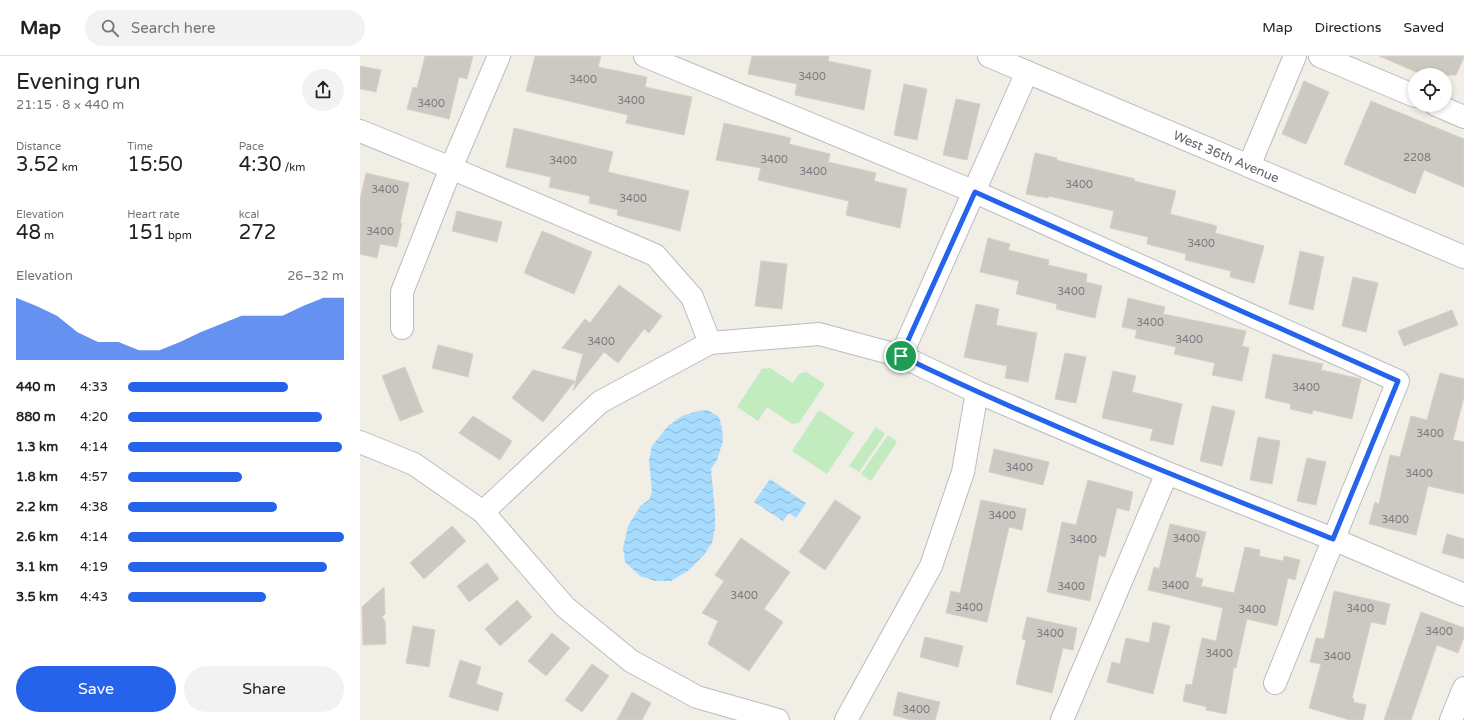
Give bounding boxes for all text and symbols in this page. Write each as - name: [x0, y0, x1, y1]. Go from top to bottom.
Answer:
- search box: [85, 10, 365, 46]
- text: Map: [20, 17, 61, 39]
- icon: search: [99, 17, 121, 39]
- text: Search here: [131, 19, 215, 37]
- text: Map: [1262, 19, 1293, 36]
- text: Directions: [1315, 19, 1382, 36]
- text: Saved: [1404, 19, 1444, 36]
- map controls: [1408, 68, 1452, 112]
- button: locate: [1408, 68, 1452, 112]
- text: Evening run: [16, 69, 141, 95]
- button: share: [302, 69, 344, 111]
- house number: 3400: [798, 70, 826, 83]
- house number: 3400: [569, 73, 597, 86]
- house number: 3400: [617, 94, 645, 107]
- text: 21:15 · 8 × 440 m: [16, 97, 124, 113]
- house number: 3400: [417, 97, 445, 110]
- street label: West 36th Avenue: [1171, 127, 1281, 187]
- text: Distance: [16, 140, 61, 153]
- text: Time: [127, 140, 153, 153]
- text: Pace: [239, 140, 264, 153]
- house number: 2208: [1403, 151, 1431, 164]
- text: 3.52: [16, 153, 59, 177]
- text: 15:50: [127, 153, 183, 177]
- text: 4:30: [239, 153, 282, 177]
- house number: 3400: [760, 153, 788, 166]
- house number: 3400: [549, 154, 577, 167]
- text: km: [59, 161, 78, 174]
- text: /km: [282, 161, 305, 174]
- house number: 3400: [799, 165, 827, 178]
- house number: 3400: [1065, 178, 1093, 191]
- house number: 3400: [371, 183, 399, 196]
- house number: 3400: [619, 192, 647, 205]
- text: Elevation: [16, 208, 64, 221]
- text: Heart rate: [127, 208, 180, 221]
- text: kcal: [239, 208, 259, 221]
- text: 48: [16, 221, 41, 245]
- text: 151: [127, 221, 165, 245]
- text: 272: [239, 221, 276, 245]
- house number: 3400: [366, 225, 394, 238]
- text: m: [41, 229, 54, 242]
- text: bpm: [165, 229, 192, 242]
- house number: 3400: [1187, 237, 1215, 250]
- text: Elevation: [16, 268, 73, 284]
- text: 26–32 m: [287, 268, 344, 284]
- house number: 3400: [1057, 285, 1085, 298]
- house number: 3400: [1136, 316, 1164, 329]
- house number: 3400: [1175, 333, 1203, 346]
- house number: 3400: [587, 335, 615, 348]
- pin: [884, 339, 918, 373]
- icon: arrive: [890, 345, 912, 367]
- text: 440 m: [16, 379, 56, 395]
- text: 4:33: [80, 379, 108, 395]
- house number: 3400: [1292, 381, 1320, 394]
- text: 880 m: [16, 409, 56, 425]
- text: 4:20: [80, 409, 108, 425]
- house number: 3400: [1416, 427, 1444, 440]
- text: 1.3 km: [16, 439, 58, 455]
- text: 4:14: [80, 439, 108, 455]
- house number: 3400: [1005, 461, 1033, 474]
- house number: 3400: [1405, 467, 1433, 480]
- text: 1.8 km: [16, 469, 58, 485]
- text: 4:57: [80, 469, 108, 485]
- text: 2.2 km: [16, 499, 58, 515]
- text: 4:38: [80, 499, 108, 515]
- house number: 3400: [988, 509, 1016, 522]
- house number: 3400: [1381, 513, 1409, 526]
- text: 2.6 km: [16, 529, 58, 545]
- text: 4:14: [80, 529, 108, 545]
- house number: 3400: [1172, 532, 1200, 545]
- house number: 3400: [1069, 533, 1097, 546]
- text: 3.1 km: [16, 559, 58, 575]
- text: 4:19: [80, 559, 108, 575]
- house number: 3400: [1161, 579, 1189, 592]
- house number: 3400: [1057, 580, 1085, 593]
- text: 3.5 km: [16, 589, 58, 605]
- text: 4:43: [80, 589, 108, 605]
- house number: 3400: [730, 589, 758, 602]
- house number: 3400: [955, 601, 983, 614]
- house number: 3400: [1346, 602, 1374, 615]
- house number: 3400: [1238, 603, 1266, 616]
- house number: 3400: [1425, 625, 1453, 638]
- house number: 3400: [1036, 627, 1064, 640]
- house number: 3400: [1205, 647, 1233, 660]
- house number: 3400: [1323, 650, 1351, 663]
- button: Save: [16, 666, 176, 712]
- button: Share: [184, 666, 344, 712]
- house number: 3400: [902, 703, 930, 716]

